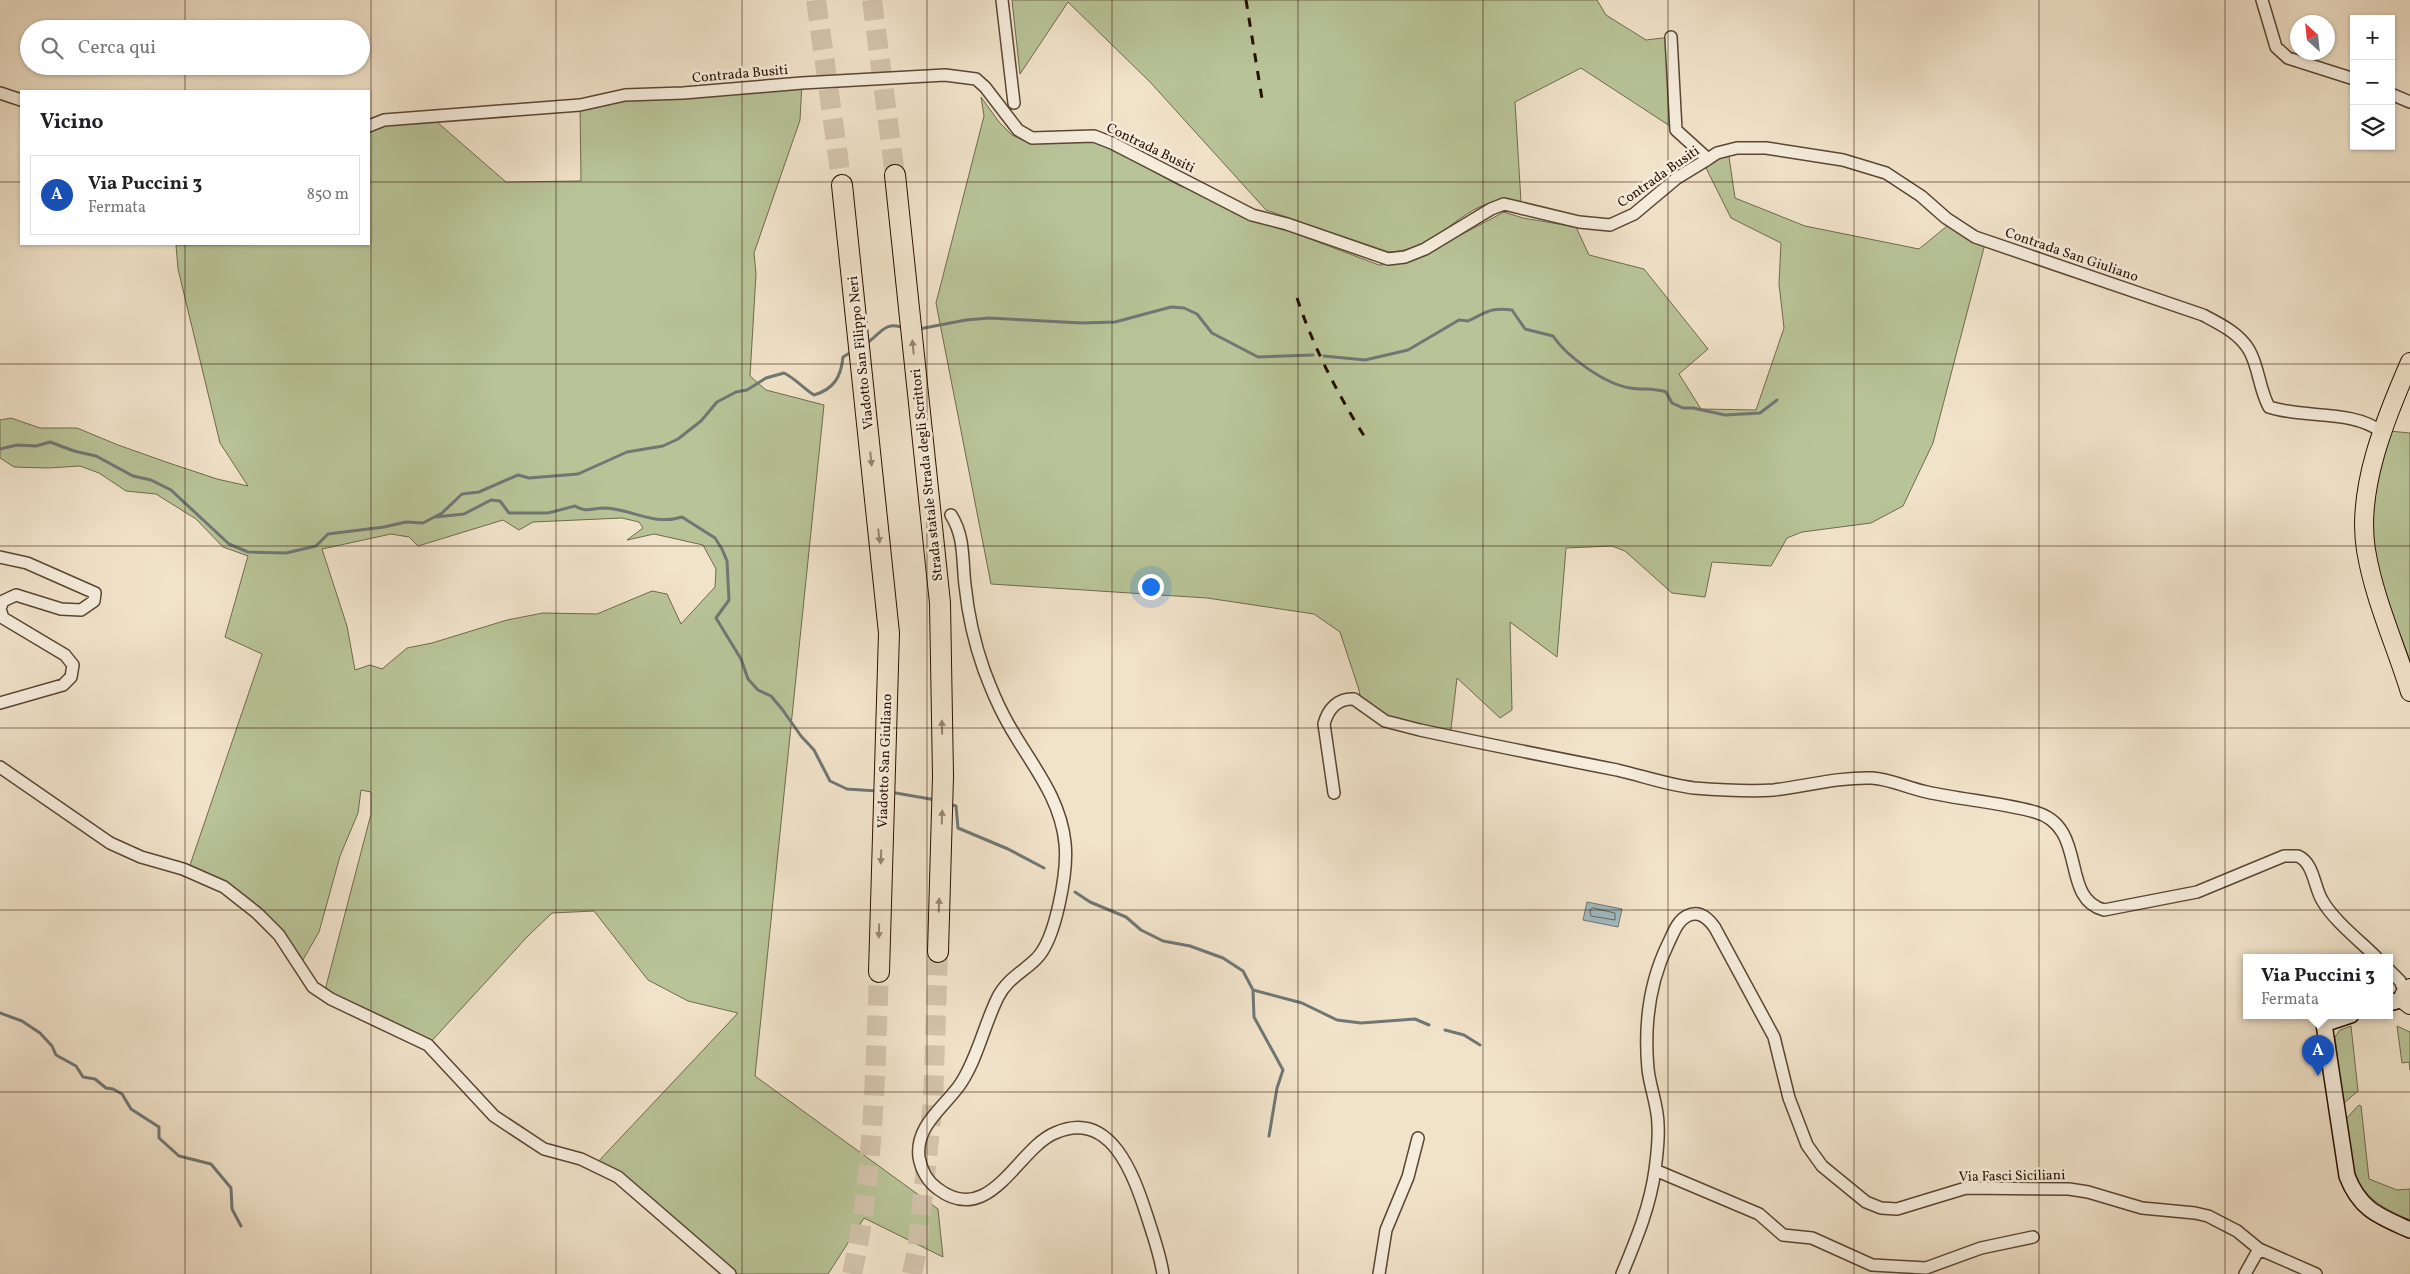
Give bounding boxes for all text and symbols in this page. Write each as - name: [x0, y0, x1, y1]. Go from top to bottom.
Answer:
- north arrow: [2290, 15, 2335, 60]
- map controls: [2350, 15, 2395, 150]
- button: +: [2350, 15, 2395, 60]
- search box: [20, 20, 370, 75]
- icon: search: [38, 34, 66, 62]
- text: Cerca qui: [78, 35, 156, 61]
- button: −: [2350, 60, 2395, 105]
- street label: Contrada Busiti: [691, 61, 789, 88]
- button: layers: [2350, 105, 2395, 150]
- text: Vicino: [40, 108, 104, 137]
- street label: Contrada Busiti: [1103, 119, 1198, 178]
- street label: Contrada Busiti: [1614, 142, 1704, 213]
- text: Via Puccini 3: [88, 171, 202, 197]
- text: A: [51, 184, 63, 206]
- text: 850 m: [307, 184, 349, 206]
- text: Fermata: [88, 197, 146, 219]
- street label: Contrada San Giuliano: [2002, 224, 2141, 287]
- street label: Viadotto San Filippo Neri: [844, 275, 879, 431]
- one-way arrow: [908, 339, 916, 355]
- street label: Strada statale Strada degli Scrittori: [907, 368, 948, 582]
- one-way arrow: [867, 451, 875, 467]
- one-way arrow: [876, 529, 884, 545]
- your location: [1138, 574, 1164, 600]
- street label: Viadotto San Giuliano: [874, 693, 897, 829]
- one-way arrow: [938, 719, 946, 735]
- one-way arrow: [939, 809, 947, 825]
- one-way arrow: [876, 849, 884, 865]
- one-way arrow: [936, 897, 944, 913]
- one-way arrow: [875, 923, 883, 939]
- popup: [2243, 954, 2393, 1019]
- text: Via Puccini 3: [2261, 963, 2375, 989]
- text: Fermata: [2261, 989, 2319, 1011]
- pin: A: [2302, 1035, 2334, 1076]
- street label: Via Fasci Siciliani: [1959, 1166, 2066, 1187]

